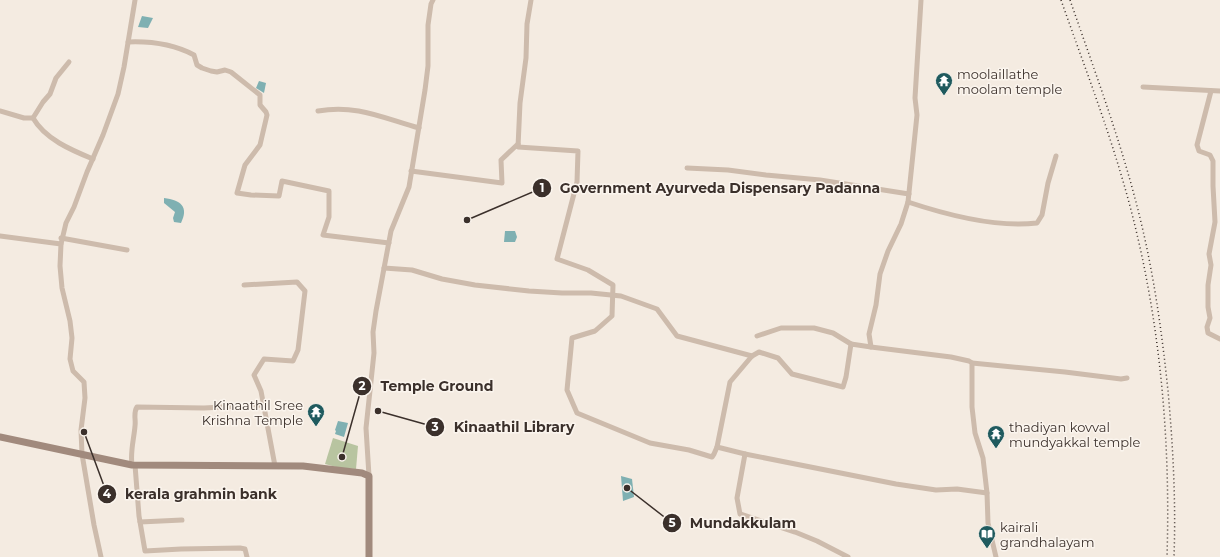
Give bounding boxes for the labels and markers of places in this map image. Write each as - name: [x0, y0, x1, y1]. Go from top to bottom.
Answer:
- place label: moolaillathe moolam temple: [957, 66, 1062, 97]
- temple icon: moolaillathe moolam temple: [934, 71, 954, 96]
- callout: Government Ayurveda Dispensary Padanna: [532, 175, 889, 201]
- callout: Temple Ground: [352, 373, 501, 399]
- place label: Kinaathil Sree Krishna Temple: [202, 397, 303, 428]
- temple icon: Kinaathil Sree Krishna Temple: [306, 402, 326, 427]
- callout: Kinaathil Library: [425, 414, 582, 440]
- place label: thadiyan kovval mundyakkal temple: [1009, 419, 1141, 450]
- temple icon: thadiyan kovval mundyakkal temple: [986, 424, 1006, 449]
- callout: kerala grahmin bank: [97, 481, 285, 507]
- callout: Mundakkulam: [662, 510, 804, 536]
- place label: kairali grandhalayam: [1000, 519, 1095, 550]
- library icon: kairali grandhalayam: [977, 524, 997, 549]

